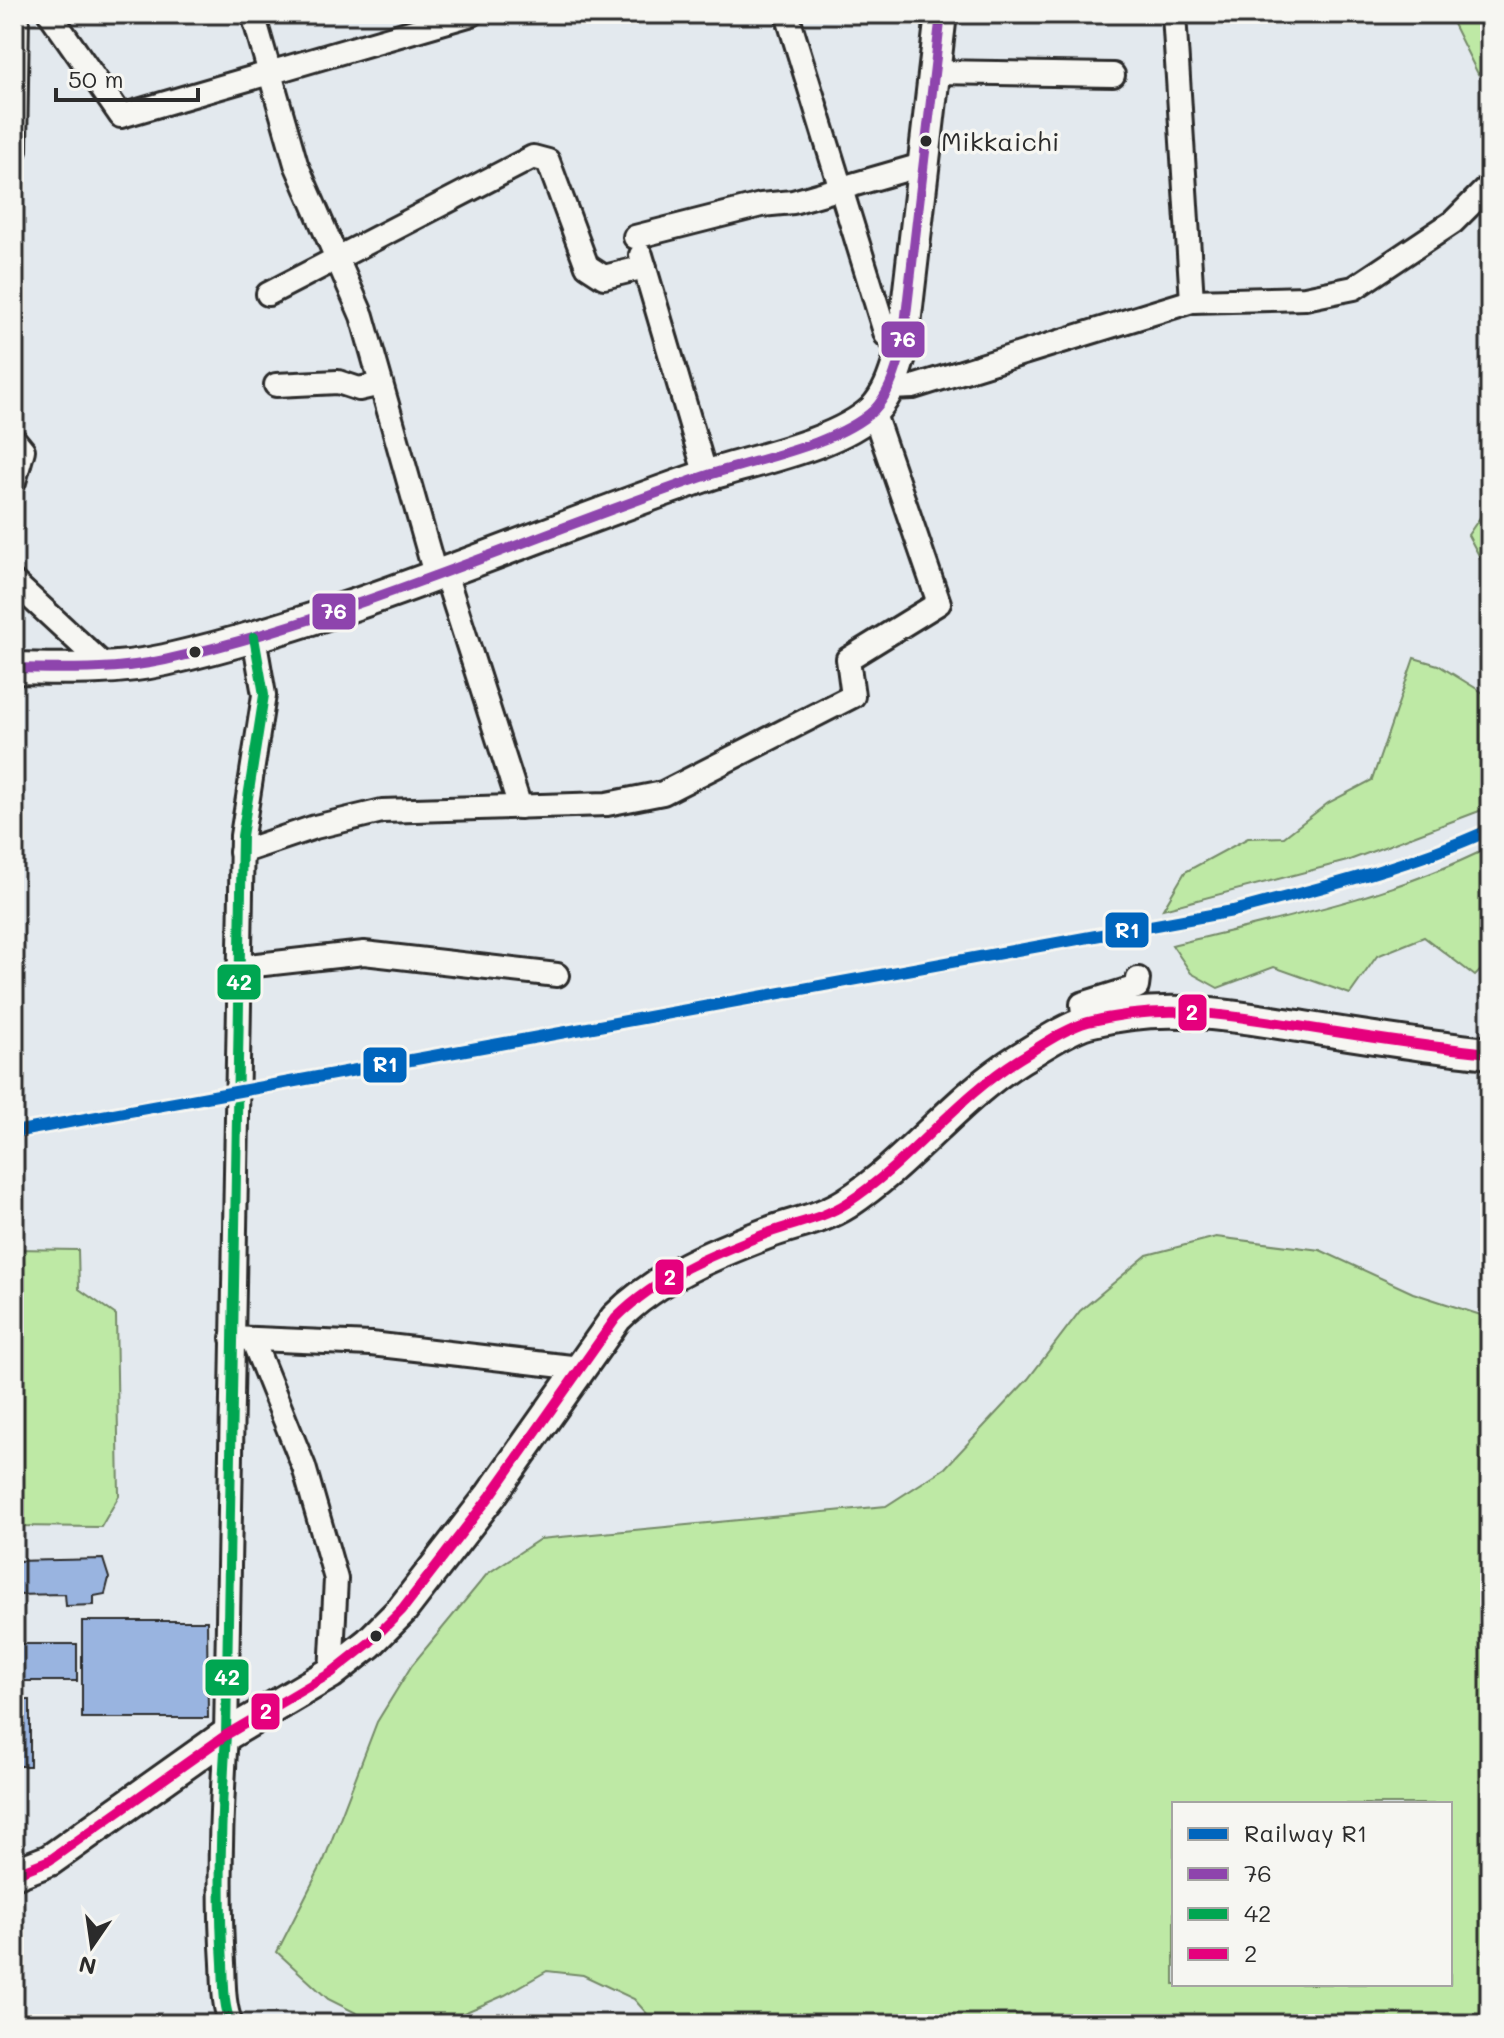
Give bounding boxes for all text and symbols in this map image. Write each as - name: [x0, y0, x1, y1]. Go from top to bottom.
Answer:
- scale bar: [56, 52, 198, 102]
- text: 50 m: [68, 63, 124, 94]
- place label: Mikkaichi: [941, 124, 1059, 158]
- marker: Mikkaichi: [918, 133, 934, 149]
- line badge: 76: [880, 320, 926, 359]
- text: 76: [890, 324, 916, 353]
- line badge: 76: [311, 592, 357, 631]
- text: 76: [321, 596, 347, 625]
- unlabelled marker: [187, 644, 203, 660]
- line badge: R1: [1104, 911, 1150, 949]
- text: R1: [1115, 915, 1139, 944]
- line badge: 42: [216, 963, 262, 1001]
- text: 42: [226, 967, 252, 996]
- line badge: 2: [1177, 993, 1208, 1032]
- text: 2: [1186, 997, 1198, 1026]
- line badge: R1: [362, 1046, 408, 1084]
- text: R1: [373, 1049, 397, 1078]
- line badge: 2: [654, 1258, 685, 1296]
- text: 2: [664, 1262, 676, 1291]
- unlabelled marker: [368, 1628, 384, 1644]
- line badge: 42: [204, 1658, 250, 1697]
- text: 42: [214, 1662, 240, 1691]
- line badge: 2: [250, 1692, 281, 1731]
- text: 2: [260, 1696, 272, 1725]
- legend: [1172, 1802, 1452, 1986]
- text: Railway R1: [1244, 1817, 1368, 1848]
- text: 76: [1244, 1857, 1272, 1888]
- text: 42: [1244, 1897, 1271, 1928]
- north arrow: [52, 1906, 132, 1986]
- text: 2: [1244, 1937, 1257, 1968]
- text: N: [76, 1950, 99, 1982]

